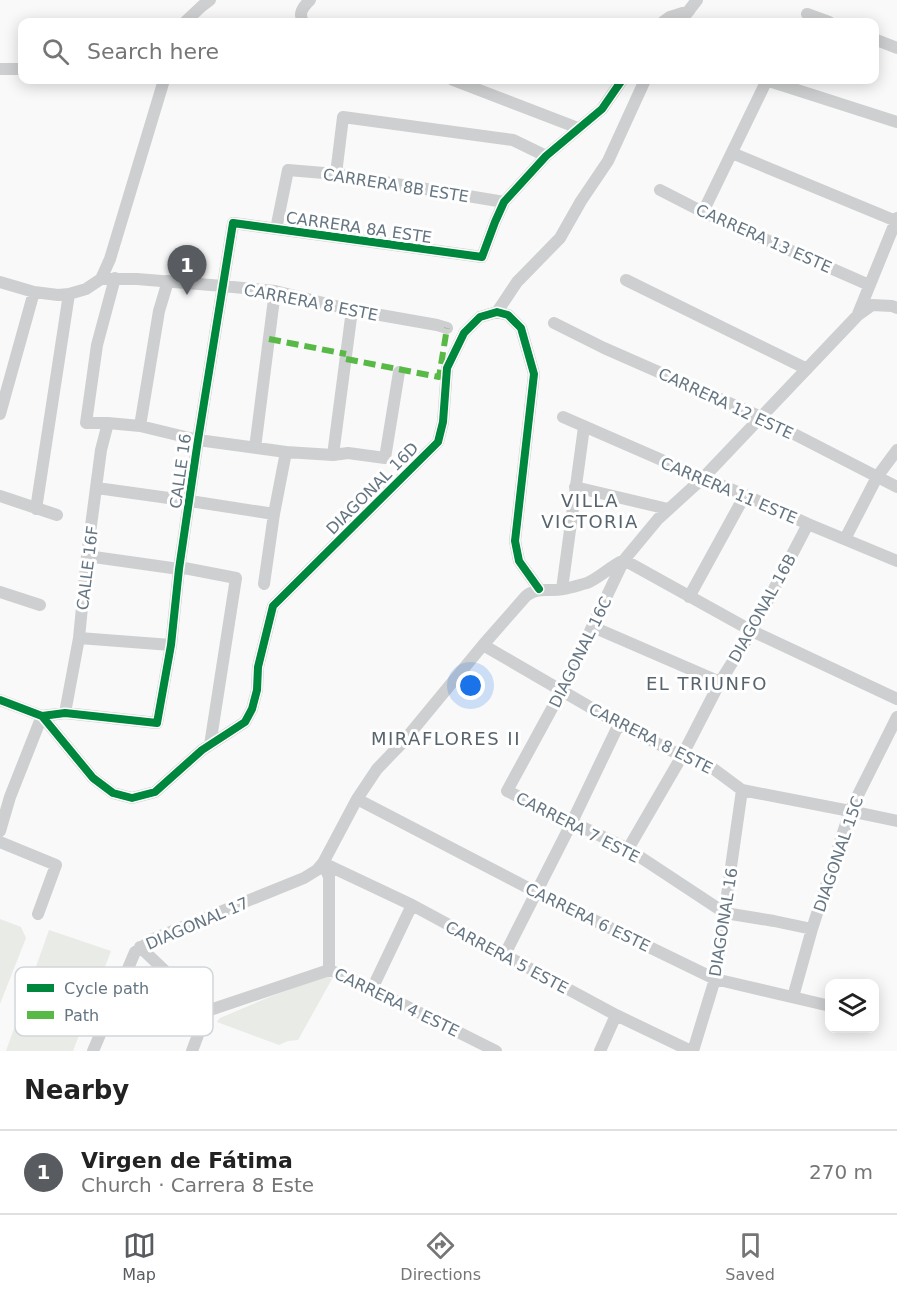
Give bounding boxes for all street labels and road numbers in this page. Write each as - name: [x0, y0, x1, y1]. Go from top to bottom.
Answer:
- street label: CARRERA 8B ESTE: [322, 165, 470, 206]
- street label: CARRERA 13 ESTE: [693, 200, 835, 277]
- street label: CARRERA 8A ESTE: [285, 208, 433, 247]
- street label: CARRERA 8 ESTE: [242, 280, 380, 325]
- street label: CARRERA 12 ESTE: [655, 364, 796, 443]
- street label: CALLE 16: [166, 432, 195, 510]
- street label: DIAGONAL 16D: [322, 438, 422, 538]
- street label: CARRERA 11 ESTE: [658, 453, 800, 528]
- street label: CALLE 16F: [73, 525, 102, 611]
- street label: DIAGONAL 16B: [725, 551, 800, 666]
- street label: DIAGONAL 16C: [545, 594, 616, 711]
- street label: CARRERA 8 ESTE: [586, 699, 716, 778]
- street label: CARRERA 7 ESTE: [513, 788, 643, 867]
- street label: DIAGONAL 15C: [810, 794, 867, 915]
- street label: DIAGONAL 16: [706, 866, 741, 978]
- street label: CARRERA 6 ESTE: [522, 879, 653, 956]
- street label: DIAGONAL 17: [143, 893, 252, 954]
- street label: CARRERA 5 ESTE: [442, 917, 571, 998]
- street label: CARRERA 4 ESTE: [331, 964, 462, 1041]

